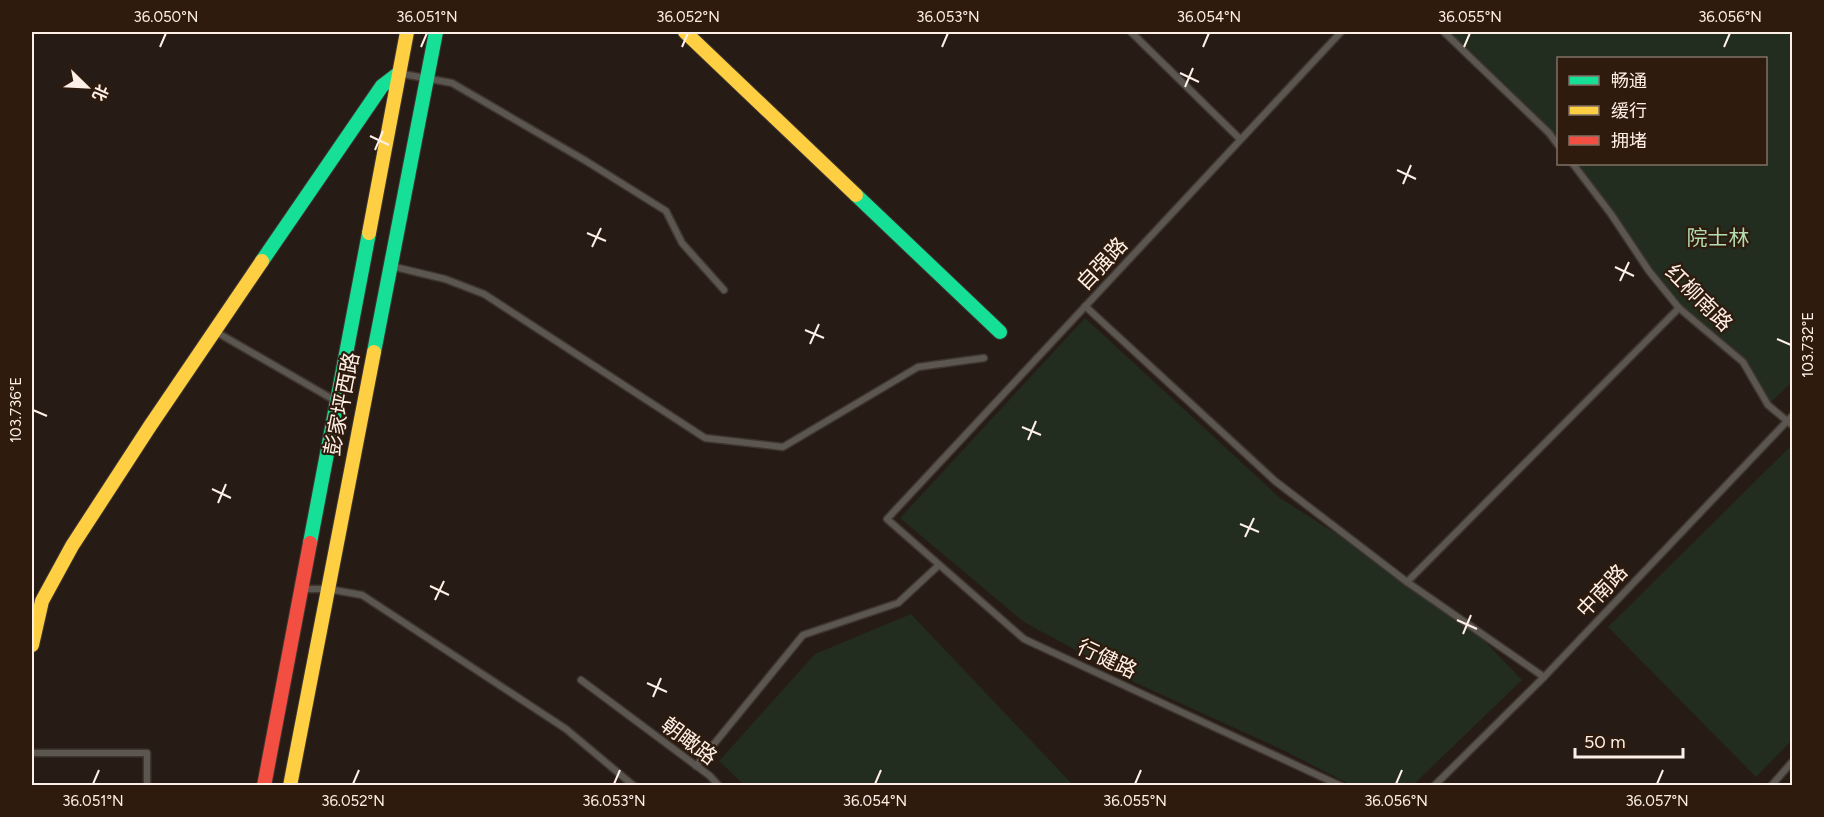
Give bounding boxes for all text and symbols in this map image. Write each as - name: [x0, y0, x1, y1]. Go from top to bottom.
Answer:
- text: 36.050°N: [134, 8, 198, 26]
- text: 36.051°N: [396, 8, 458, 26]
- text: 36.052°N: [656, 8, 720, 26]
- text: 36.053°N: [916, 8, 980, 26]
- text: 36.054°N: [1177, 8, 1241, 26]
- text: 36.055°N: [1438, 8, 1502, 26]
- text: 36.056°N: [1698, 8, 1762, 26]
- north arrow: [57, 57, 117, 117]
- legend: [1557, 57, 1767, 165]
- text: 畅通: [1611, 70, 1647, 92]
- text: 北: [88, 82, 112, 104]
- text: 缓行: [1611, 100, 1647, 122]
- text: 拥堵: [1611, 130, 1647, 152]
- park label: 院士林: [1687, 225, 1750, 250]
- street label: 自强路: [1071, 232, 1132, 295]
- street label: 红柳南路: [1661, 259, 1738, 336]
- text: 103.732°E: [1799, 312, 1817, 378]
- street label: 彭家坪西路: [319, 350, 364, 458]
- text: 103.736°E: [7, 377, 25, 443]
- street label: 中南路: [1571, 559, 1632, 622]
- street label: 行健路: [1073, 634, 1141, 683]
- street label: 朝瞰路: [657, 712, 722, 770]
- scale bar: [1575, 721, 1683, 759]
- text: 50 m: [1584, 731, 1626, 753]
- text: 36.051°N: [62, 792, 124, 810]
- text: 36.052°N: [321, 792, 385, 810]
- text: 36.053°N: [582, 792, 646, 810]
- text: 36.054°N: [843, 792, 907, 810]
- text: 36.055°N: [1103, 792, 1167, 810]
- text: 36.056°N: [1364, 792, 1428, 810]
- text: 36.057°N: [1625, 792, 1689, 810]

